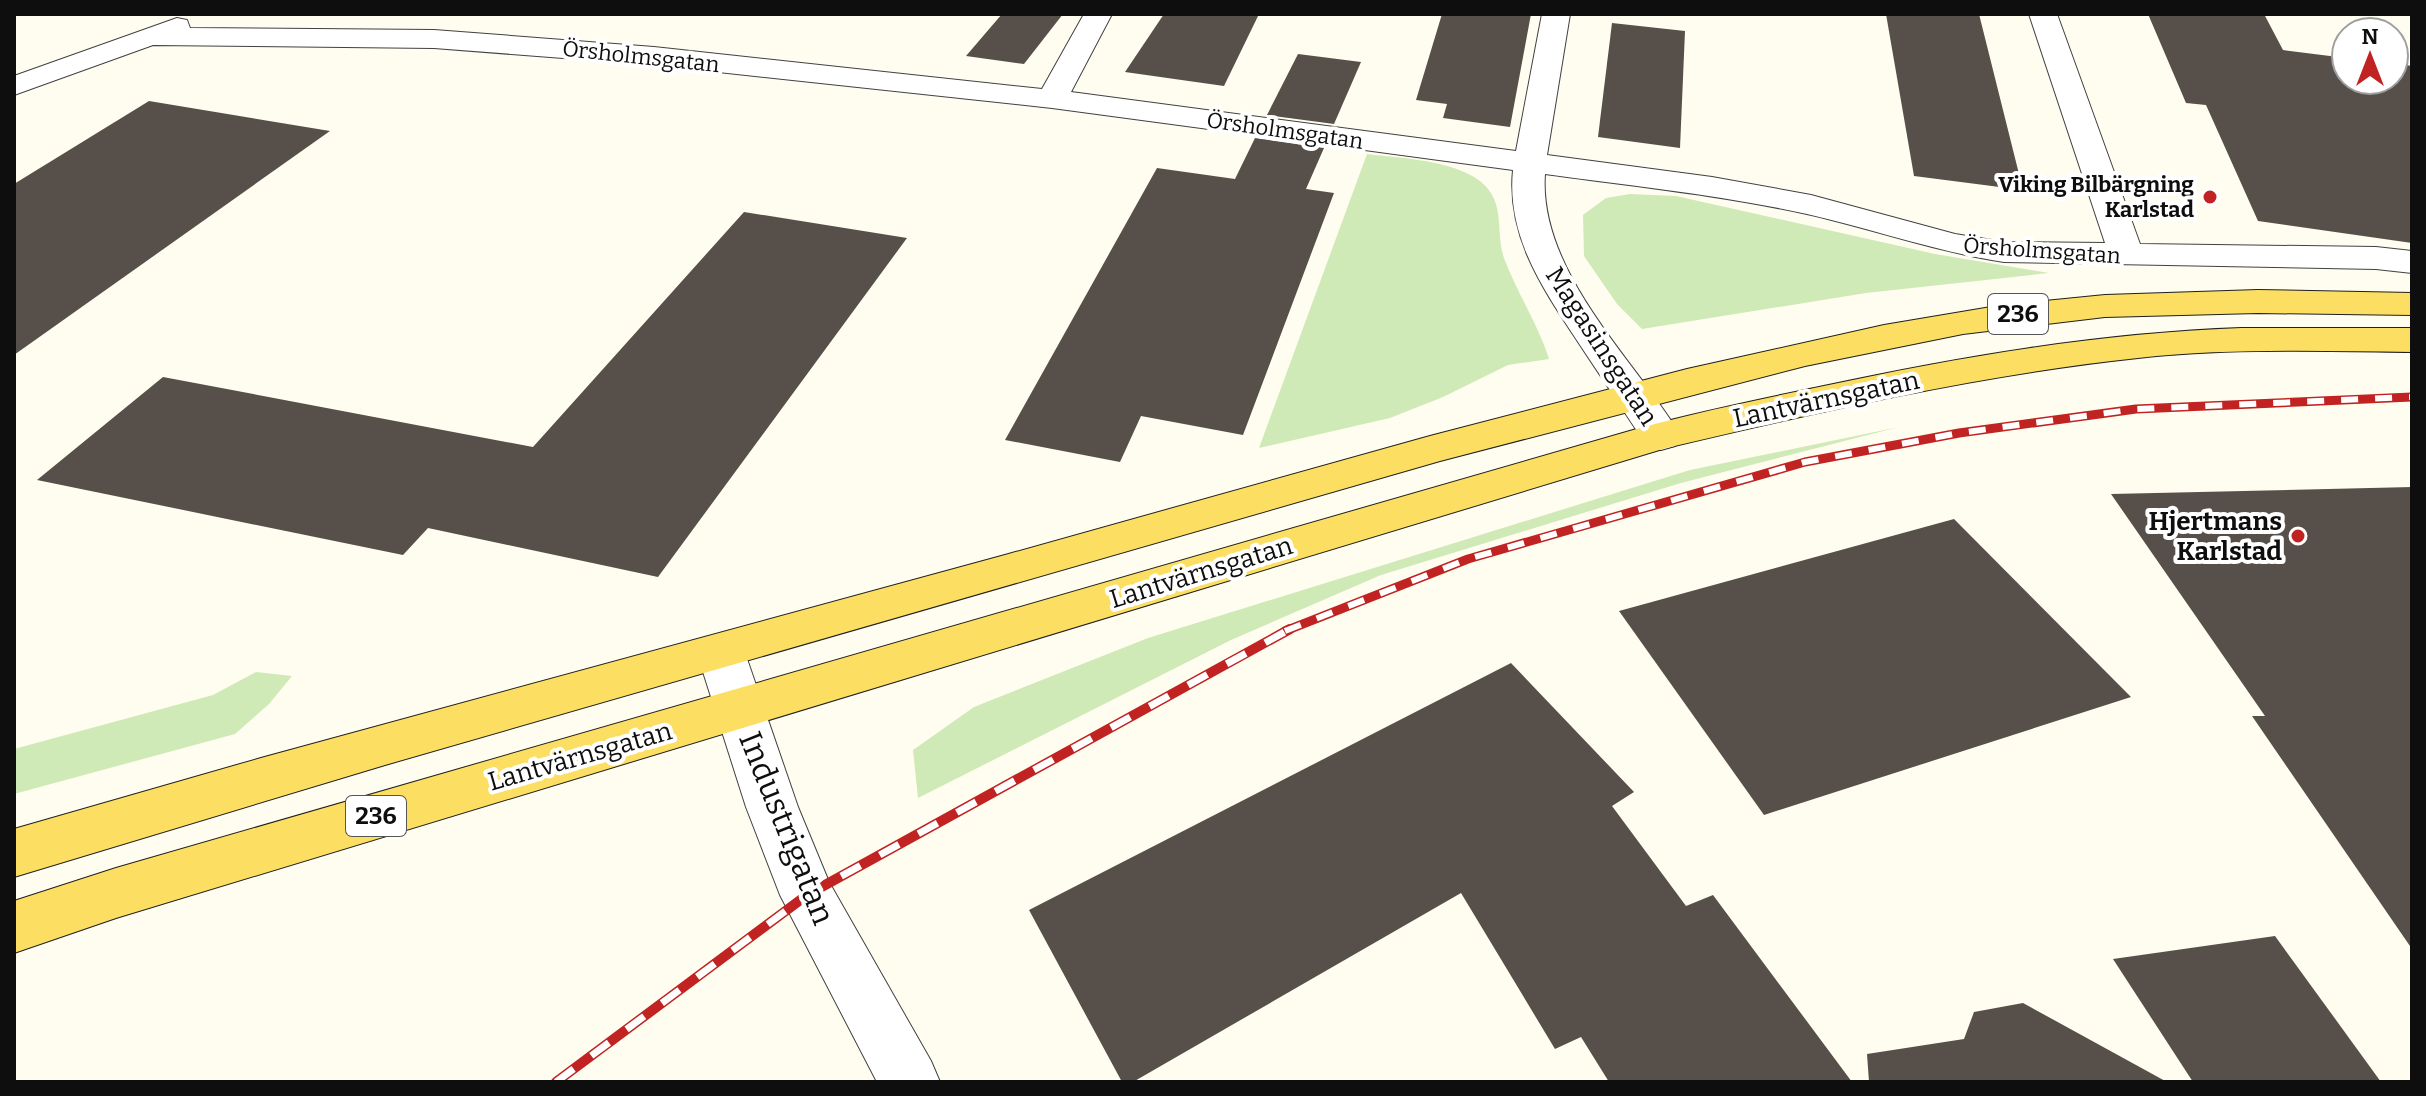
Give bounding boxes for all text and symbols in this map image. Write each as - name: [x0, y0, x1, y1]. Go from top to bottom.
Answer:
- north arrow: [2330, 16, 2410, 96]
- text: N: [2362, 23, 2379, 50]
- street label: Örsholmsgatan: [561, 35, 721, 78]
- street label: Örsholmsgatan: [1205, 106, 1365, 155]
- place label: Viking Bilbärgning Karlstad: [1998, 171, 2194, 223]
- marker: Viking Bilbärgning Karlstad: [2201, 188, 2219, 206]
- street label: Örsholmsgatan: [1962, 232, 2122, 269]
- street label: Magasinsgatan: [1539, 261, 1665, 432]
- road number: 236: [1988, 294, 2048, 334]
- street label: Lantvärnsgatan: [1730, 365, 1923, 434]
- place label: Hjertmans Karlstad: [2148, 506, 2282, 567]
- marker: Hjertmans Karlstad: [2289, 527, 2307, 545]
- street label: Lantvärnsgatan: [1106, 530, 1297, 615]
- street label: Lantvärnsgatan: [485, 715, 676, 798]
- street label: Industrigatan: [731, 726, 843, 930]
- road number: 236: [346, 796, 406, 836]

